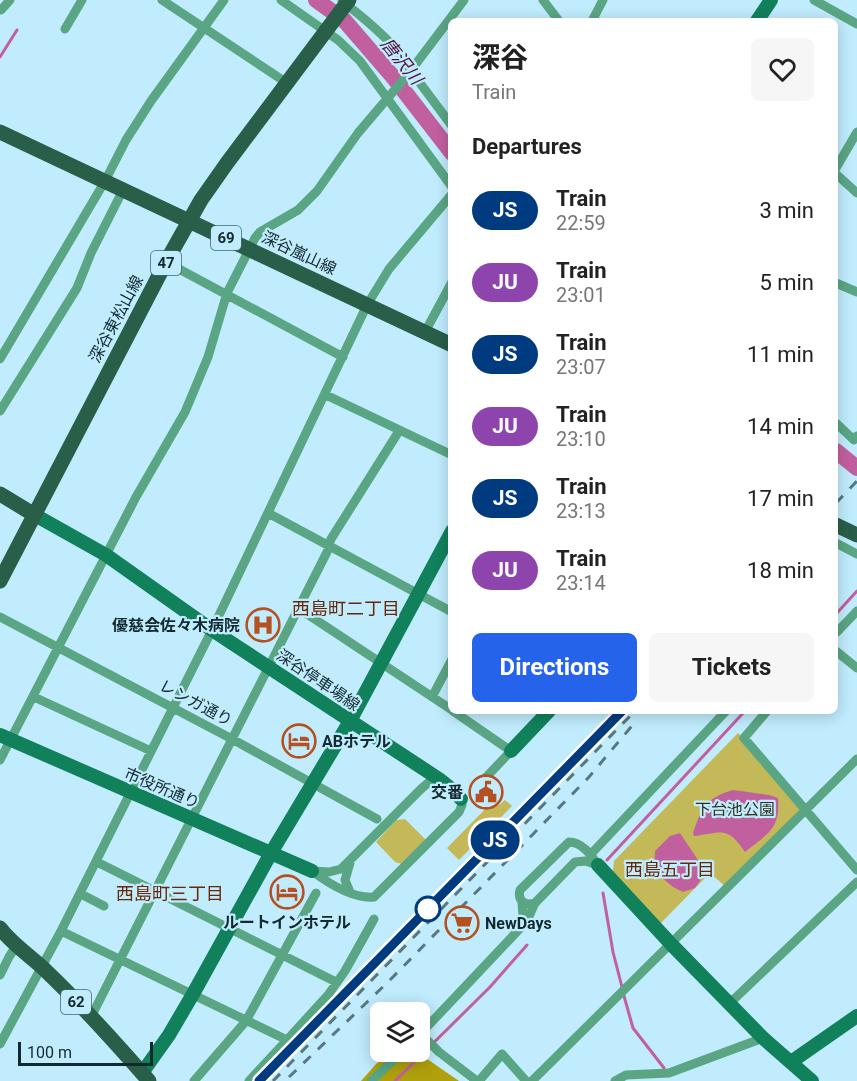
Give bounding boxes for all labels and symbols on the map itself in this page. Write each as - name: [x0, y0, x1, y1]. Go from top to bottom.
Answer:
- water label: 唐沢川: [377, 33, 428, 90]
- road number: 69: [211, 226, 241, 250]
- street label: 深谷嵐山線: [259, 227, 339, 279]
- road number: 47: [151, 251, 181, 275]
- street label: 深谷東松山線: [85, 272, 147, 366]
- district label: 西島町二丁目: [292, 598, 400, 619]
- hospital icon: 優慈会佐々木病院: [245, 607, 281, 643]
- place label: 優慈会佐々木病院: [112, 616, 240, 635]
- street label: 深谷停車場線: [273, 645, 363, 715]
- street label: レンガ通り: [156, 676, 236, 730]
- hotel icon: ABホテル: [281, 723, 317, 759]
- place label: ABホテル: [322, 732, 391, 751]
- street label: 市役所通り: [121, 764, 203, 812]
- public building icon: 交番: [468, 774, 504, 810]
- place label: 交番: [431, 783, 463, 802]
- park label: 下台池公園: [695, 800, 775, 819]
- line badge: JS: [468, 820, 522, 860]
- district label: 西島五丁目: [625, 859, 715, 880]
- hotel icon: ルートインホテル: [269, 874, 305, 910]
- district label: 西島町三丁目: [116, 883, 224, 904]
- unlabelled marker: [415, 896, 441, 922]
- supermarket icon: NewDays: [444, 905, 480, 941]
- place label: ルートインホテル: [223, 913, 351, 932]
- place label: NewDays: [485, 914, 552, 933]
- road number: 62: [61, 990, 91, 1014]
- scale bar: [18, 1039, 153, 1066]

